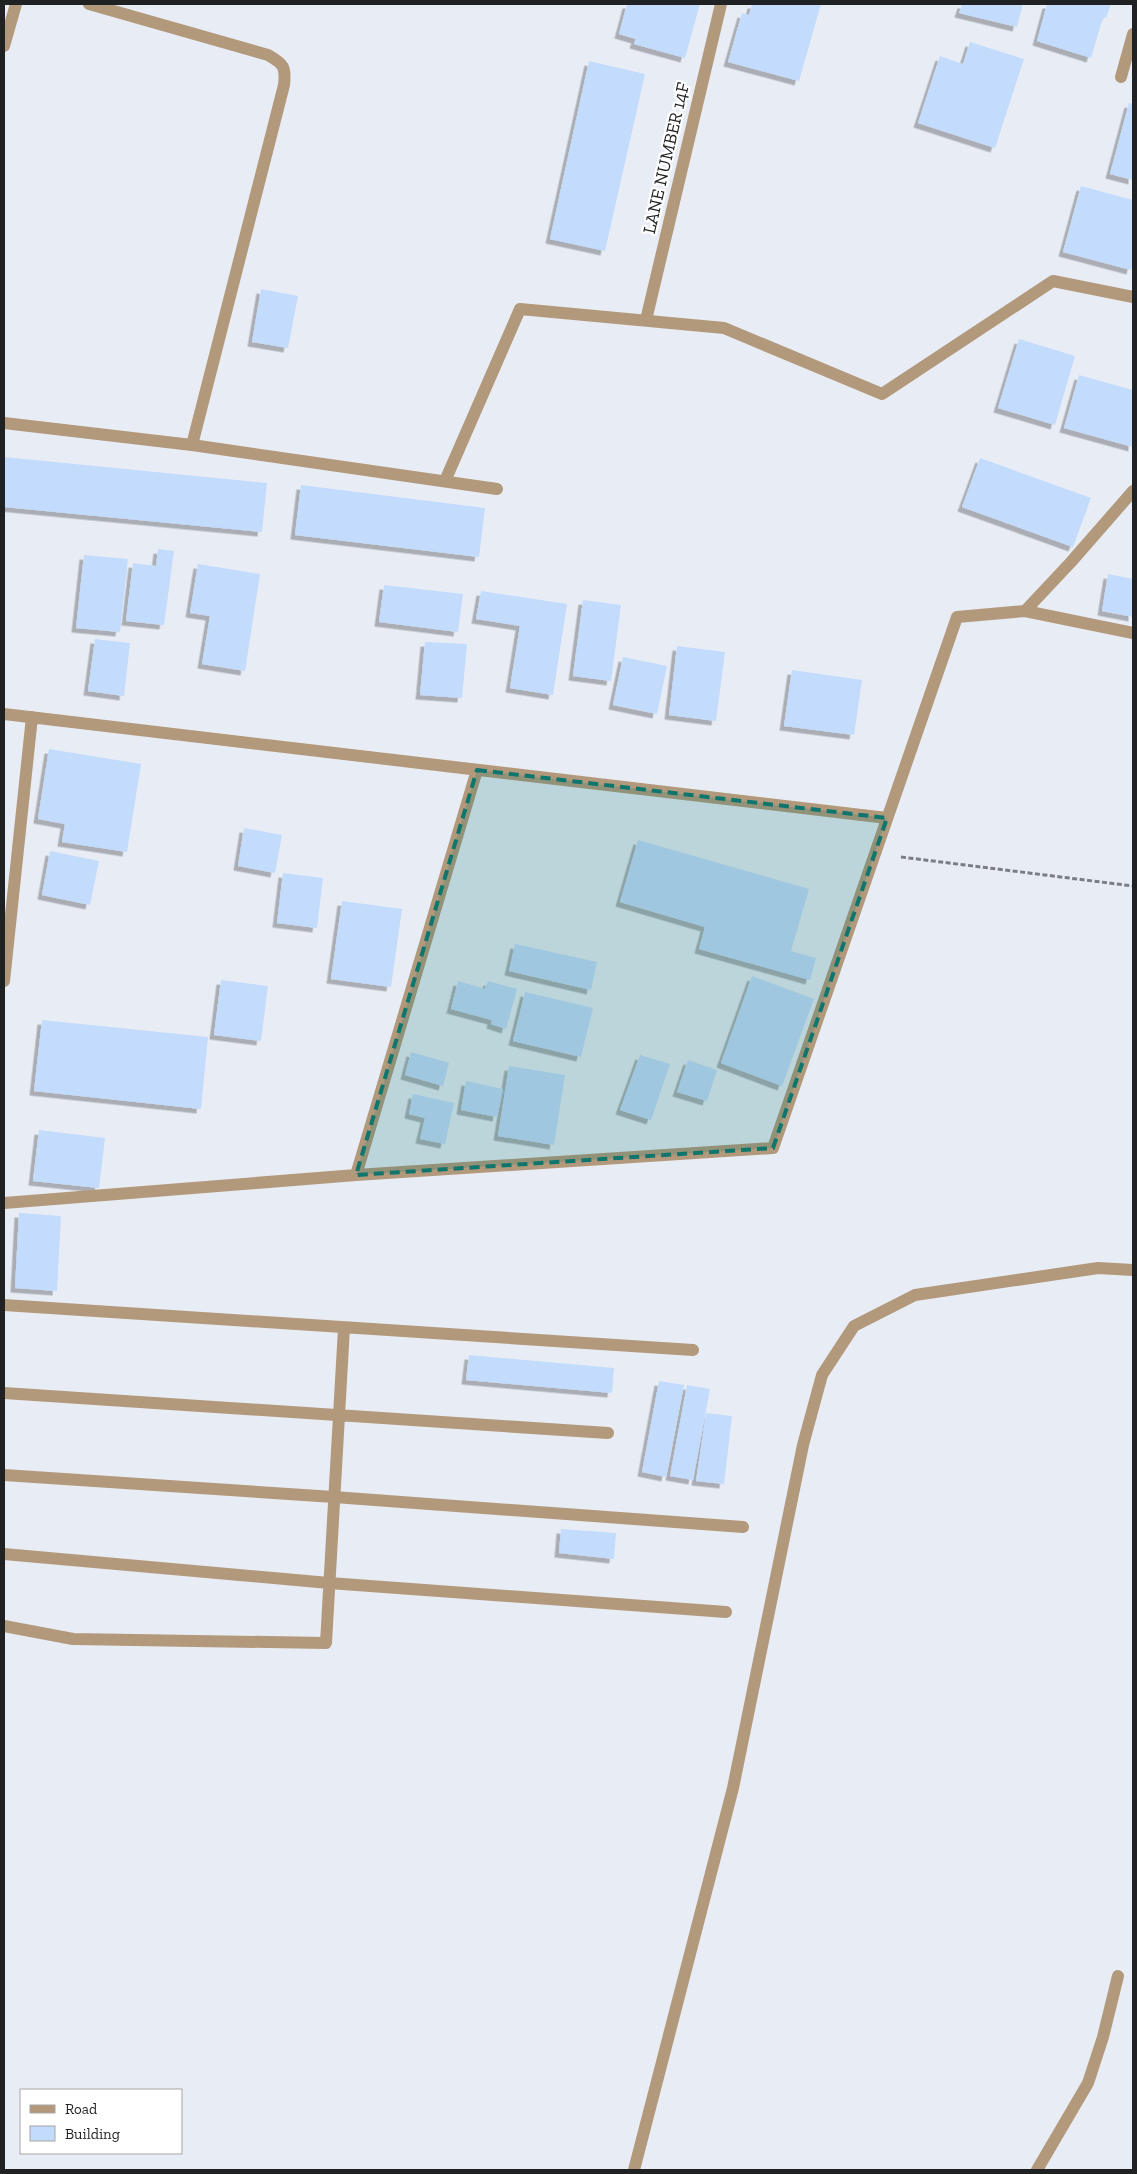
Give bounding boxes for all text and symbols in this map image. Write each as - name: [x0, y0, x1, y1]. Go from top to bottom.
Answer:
- street label: LANE NUMBER 14F: [638, 80, 694, 236]
- legend: [20, 2089, 182, 2154]
- text: Road: [65, 2100, 98, 2118]
- text: Building: [65, 2125, 120, 2143]

